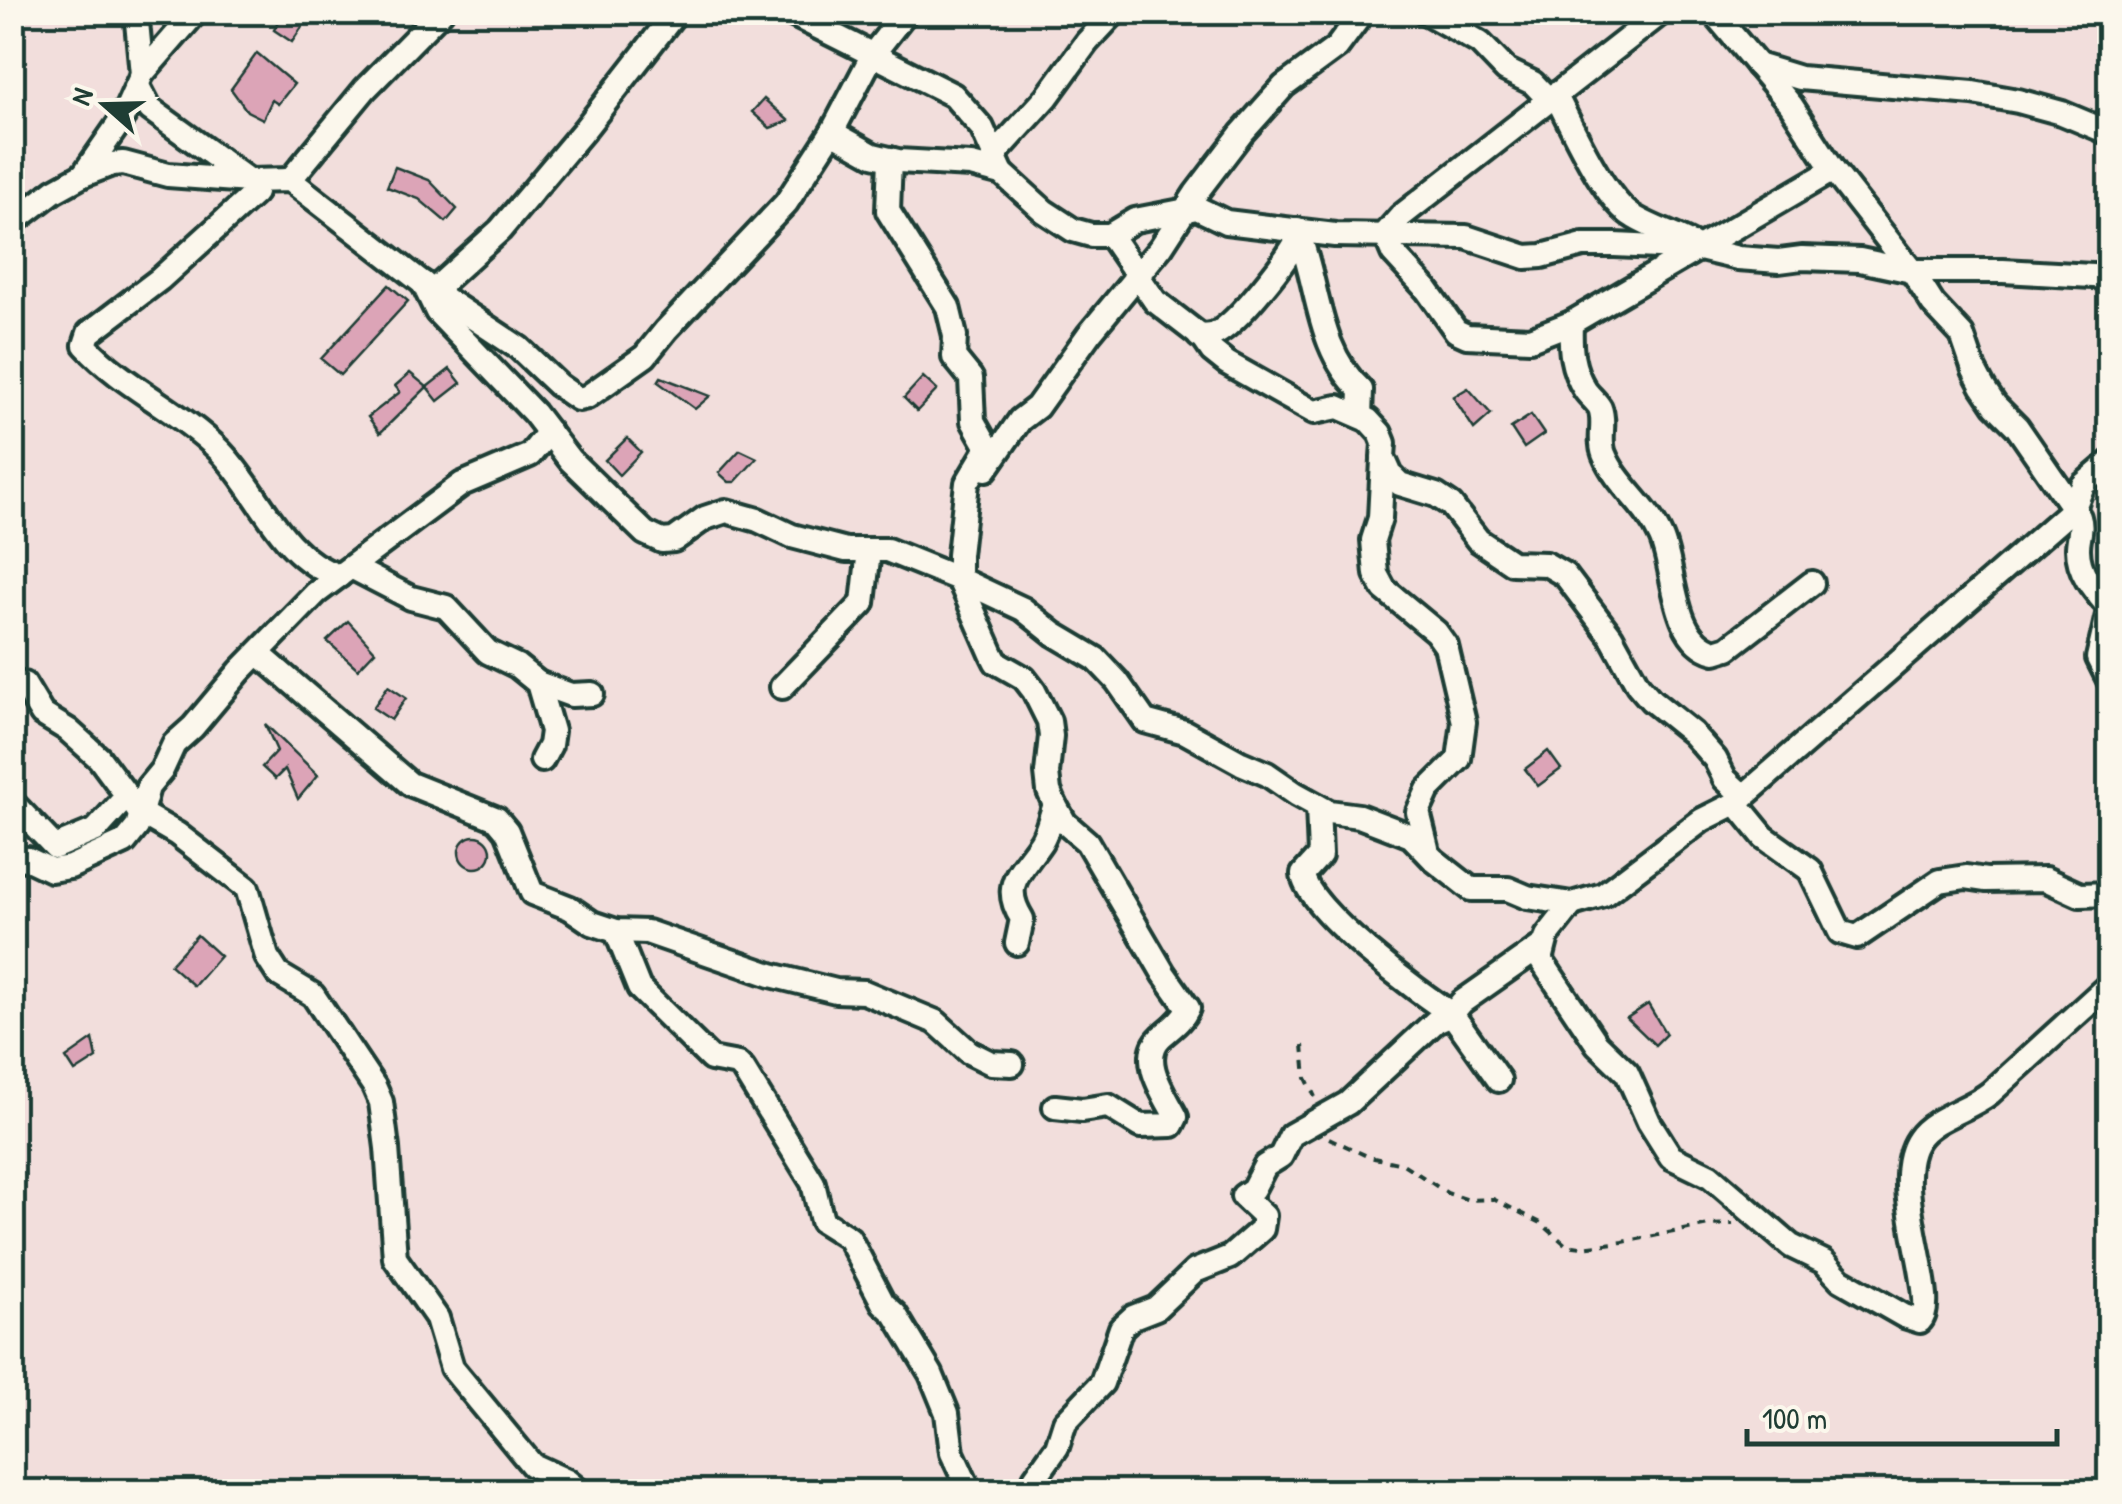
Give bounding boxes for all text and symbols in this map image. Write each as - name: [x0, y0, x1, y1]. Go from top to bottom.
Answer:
- north arrow: [55, 55, 155, 155]
- text: N: [61, 83, 102, 110]
- scale bar: [1747, 1384, 2057, 1446]
- text: 100 m: [1762, 1398, 1827, 1438]

